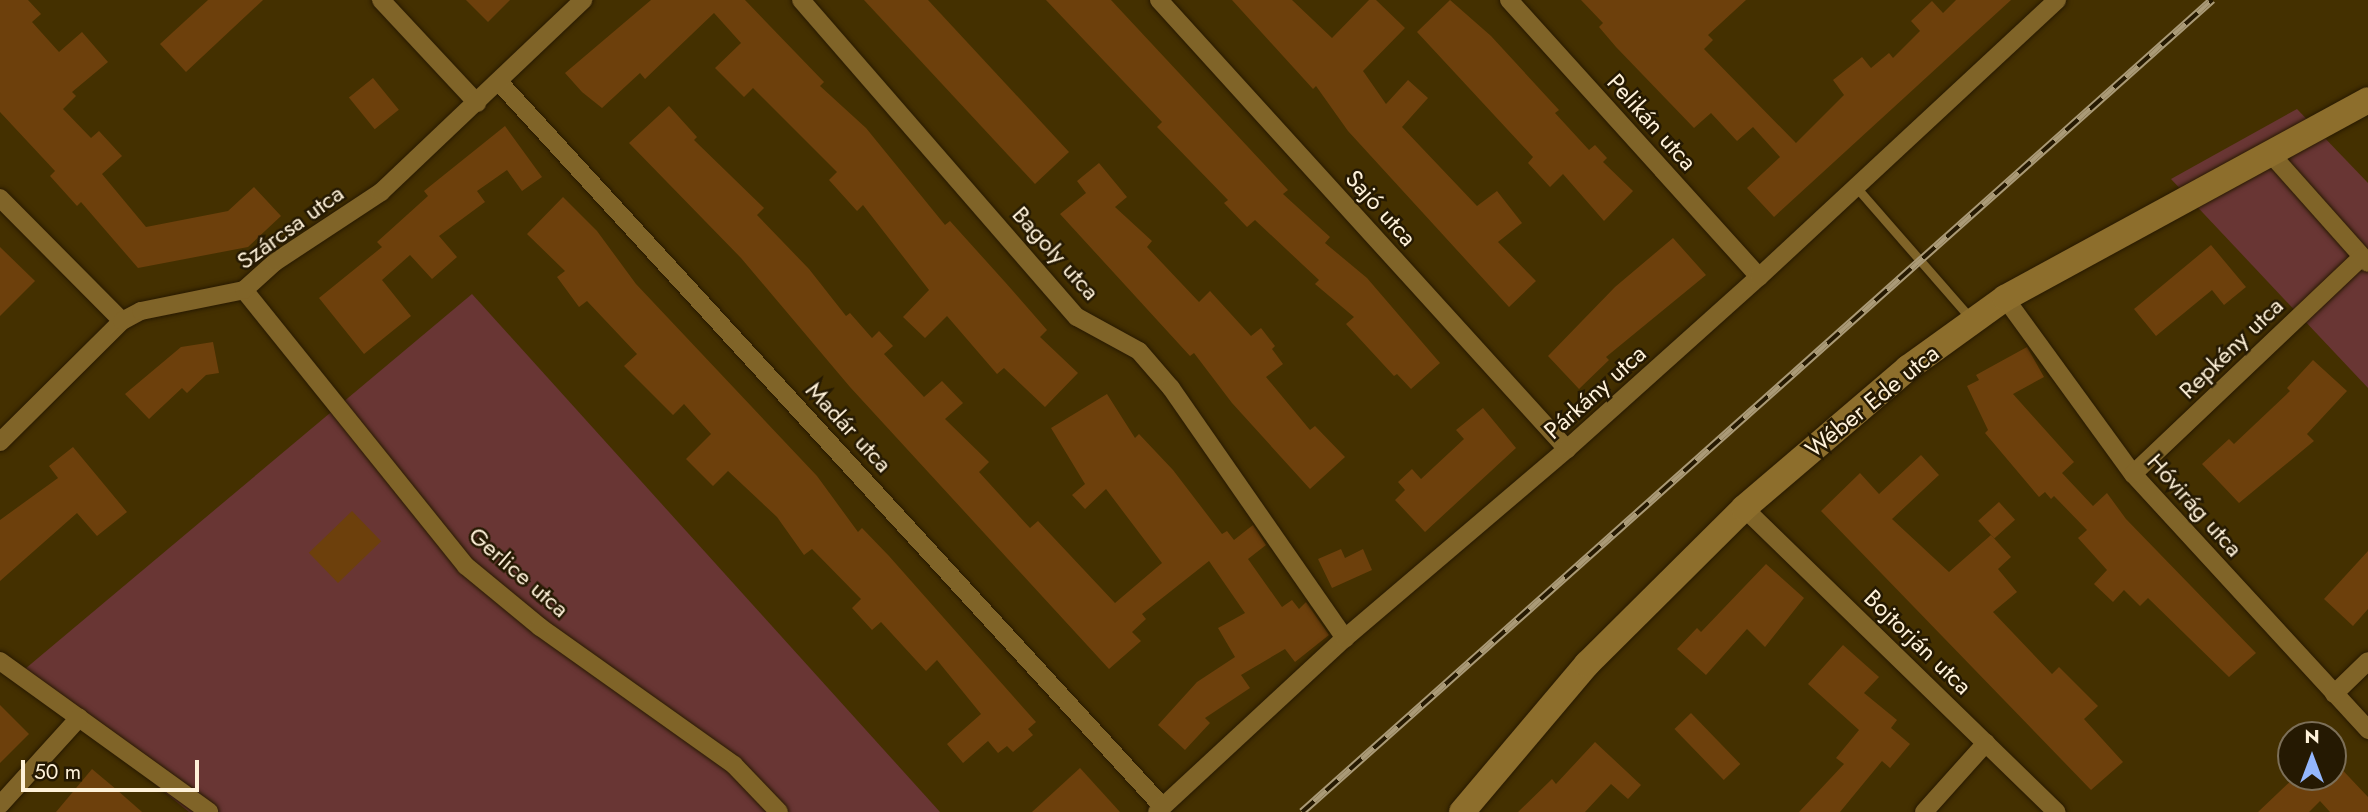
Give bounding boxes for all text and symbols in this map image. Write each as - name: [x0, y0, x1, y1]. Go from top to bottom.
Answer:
- street label: Pelikán utca: [1601, 68, 1703, 176]
- street label: Sajó utca: [1339, 164, 1423, 252]
- street label: Szárcsa utca: [231, 179, 349, 275]
- street label: Bagoly utca: [1006, 200, 1106, 306]
- street label: Repkény utca: [2173, 291, 2289, 405]
- street label: Wéber Ede utca: [1799, 338, 1945, 464]
- street label: Párkány utca: [1538, 339, 1652, 445]
- street label: Madár utca: [800, 376, 898, 478]
- street label: Hóvirág utca: [2141, 447, 2249, 563]
- street label: Gerlice utca: [463, 521, 575, 623]
- street label: Bojtorján utca: [1858, 584, 1978, 700]
- north arrow: [2277, 721, 2347, 791]
- text: N: [2304, 723, 2320, 750]
- scale bar: [24, 746, 203, 790]
- text: 50 m: [34, 757, 81, 787]

